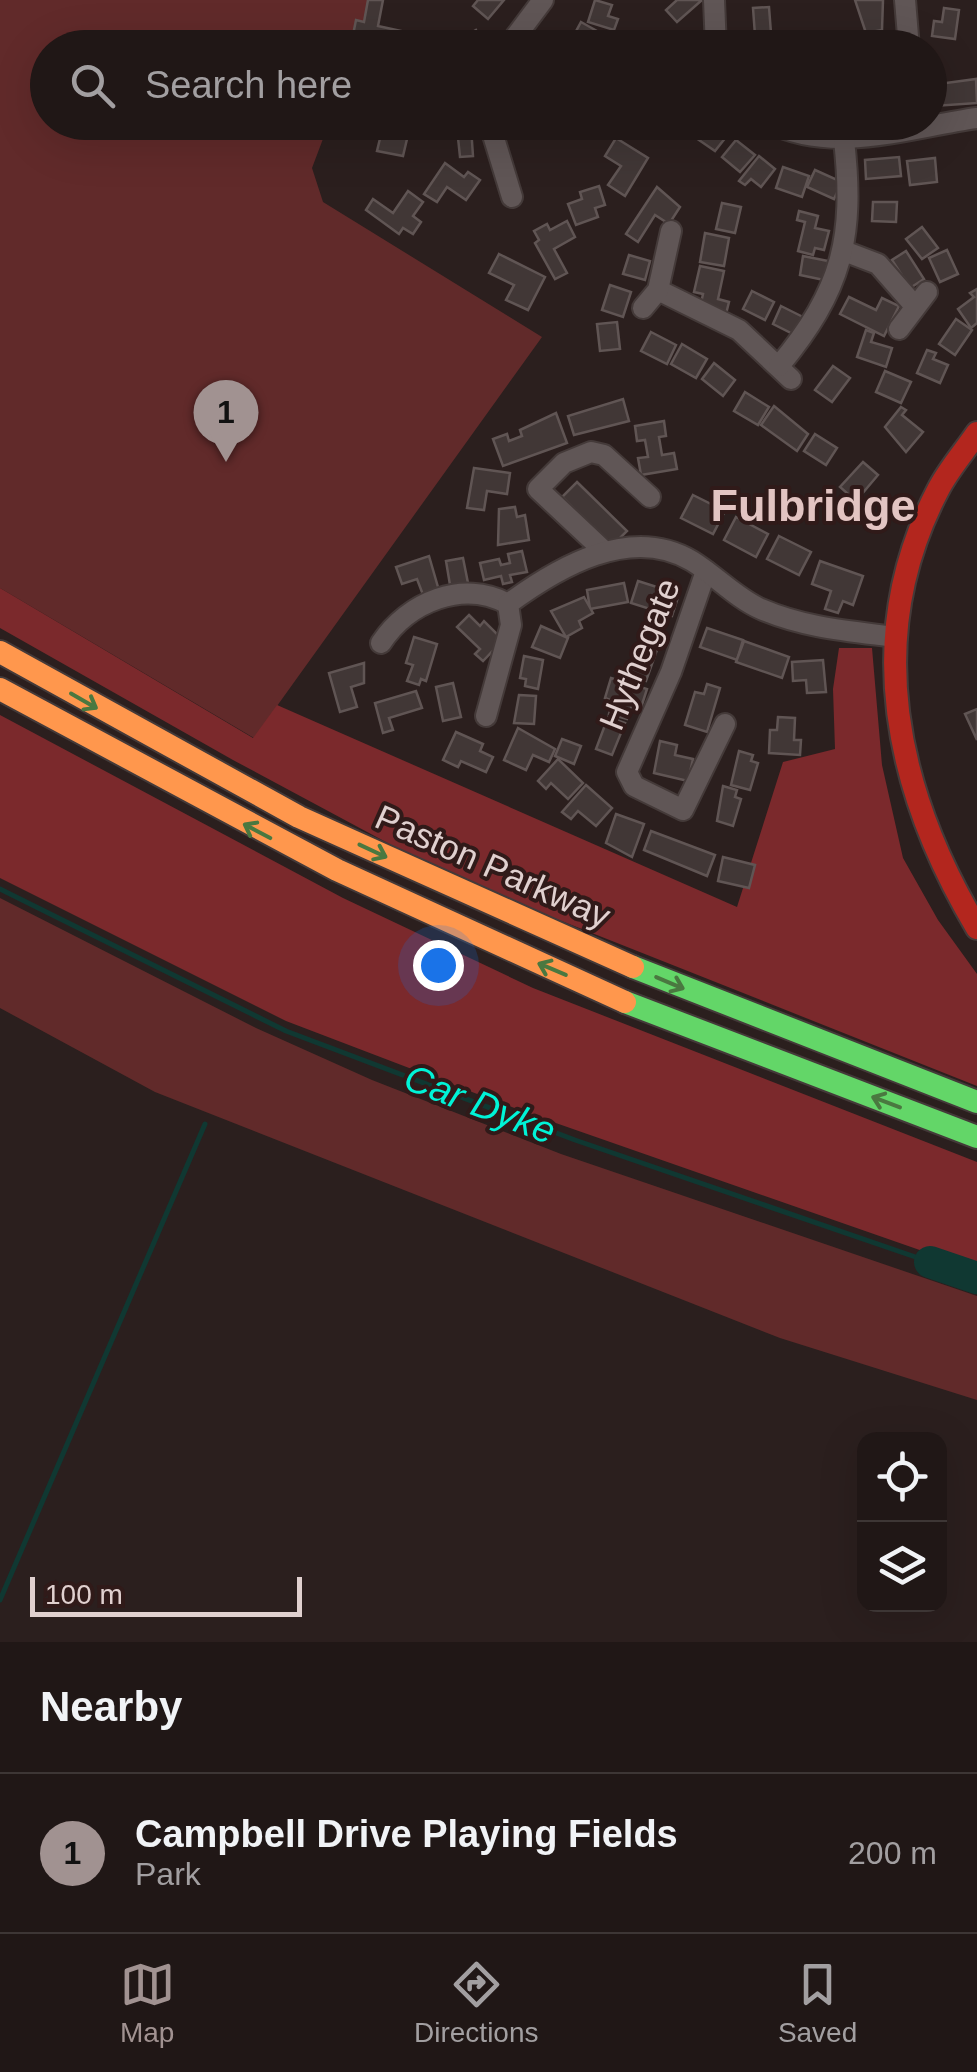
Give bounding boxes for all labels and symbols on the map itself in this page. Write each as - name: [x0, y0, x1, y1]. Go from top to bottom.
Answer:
- pin: 1: [194, 380, 258, 462]
- district label: Fulbridge: [711, 480, 915, 531]
- street label: Hythegate: [591, 573, 687, 735]
- one-way arrow: [69, 692, 98, 712]
- street label: Paston Parkway: [370, 797, 617, 935]
- one-way arrow: [243, 820, 273, 840]
- one-way arrow: [357, 843, 387, 861]
- your location: [413, 940, 464, 991]
- one-way arrow: [537, 959, 568, 977]
- one-way arrow: [654, 975, 684, 993]
- water label: Car Dyke: [399, 1056, 561, 1152]
- one-way arrow: [871, 1092, 902, 1110]
- scale bar: [30, 1572, 302, 1616]

